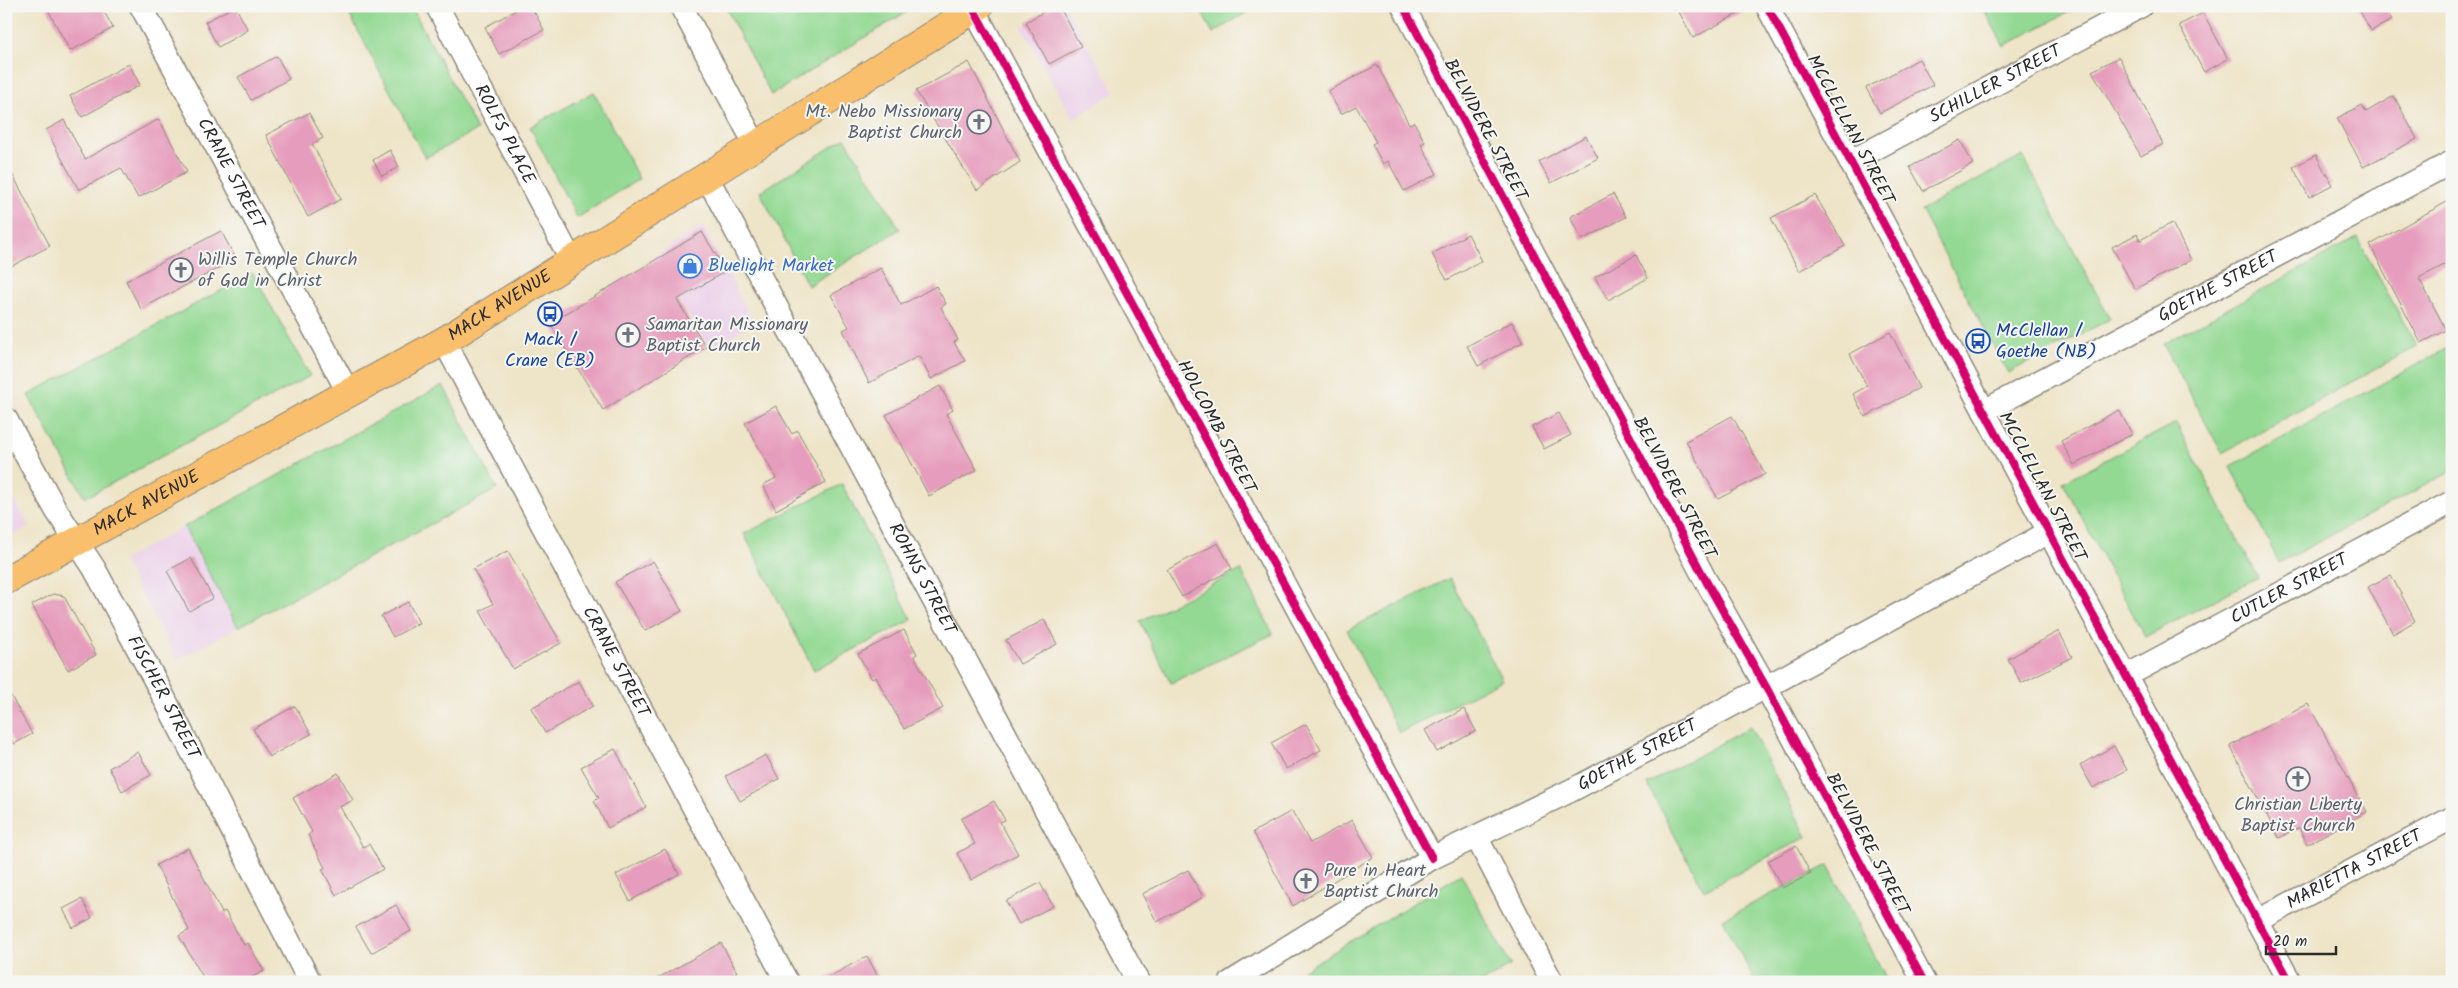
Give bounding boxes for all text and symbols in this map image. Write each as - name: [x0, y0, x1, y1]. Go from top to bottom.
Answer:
- street label: SCHILLER STREET: [1924, 36, 2068, 131]
- street label: MCCLELLAN STREET: [1798, 50, 1903, 212]
- street label: BELVIDERE STREET: [1435, 54, 1535, 208]
- street label: ROLFS PLACE: [466, 79, 543, 190]
- place label: Mt. Nebo Missionary Baptist Church: [806, 98, 963, 148]
- church icon: Mt. Nebo Missionary Baptist Church: [966, 109, 992, 135]
- street label: CRANE STREET: [189, 113, 273, 236]
- street label: GOETHE STREET: [2153, 242, 2284, 330]
- place label: Willis Temple Church of God in Christ: [198, 246, 357, 296]
- place label: Bluelight Market: [708, 252, 835, 281]
- shop icon: Bluelight Market: [677, 253, 703, 279]
- church icon: Willis Temple Church of God in Christ: [168, 257, 194, 283]
- street label: MACK AVENUE: [442, 262, 558, 350]
- bus stop icon: Mack / Crane (EB): [537, 301, 563, 327]
- place label: Samaritan Missionary Baptist Church: [646, 311, 808, 361]
- place label: McClellan / Goethe (NB): [1996, 317, 2097, 367]
- church icon: Samaritan Missionary Baptist Church: [615, 322, 641, 348]
- place label: Mack / Crane (EB): [505, 326, 595, 376]
- bus stop icon: McClellan / Goethe (NB): [1965, 328, 1991, 354]
- street label: HOLCOMB STREET: [1168, 355, 1264, 500]
- street label: MCCLELLAN STREET: [1990, 407, 2095, 569]
- street label: BELVIDERE STREET: [1624, 412, 1724, 566]
- street label: MACK AVENUE: [88, 462, 206, 544]
- street label: ROHNS STREET: [880, 518, 965, 641]
- street label: CUTLER STREET: [2225, 545, 2354, 632]
- street label: CRANE STREET: [574, 601, 658, 724]
- street label: FISCHER STREET: [119, 630, 208, 766]
- street label: GOETHE STREET: [1572, 711, 1704, 799]
- church icon: Christian Liberty Baptist Church: [2285, 766, 2311, 792]
- street label: BELVIDERE STREET: [1817, 768, 1917, 922]
- place label: Christian Liberty Baptist Church: [2234, 791, 2362, 841]
- street label: MARIETTA STREET: [2281, 821, 2428, 917]
- place label: Pure in Heart Baptist Church: [1324, 857, 1438, 907]
- church icon: Pure in Heart Baptist Church: [1293, 868, 1319, 894]
- scale bar: [2266, 923, 2336, 955]
- text: 20 m: [2273, 930, 2307, 954]

